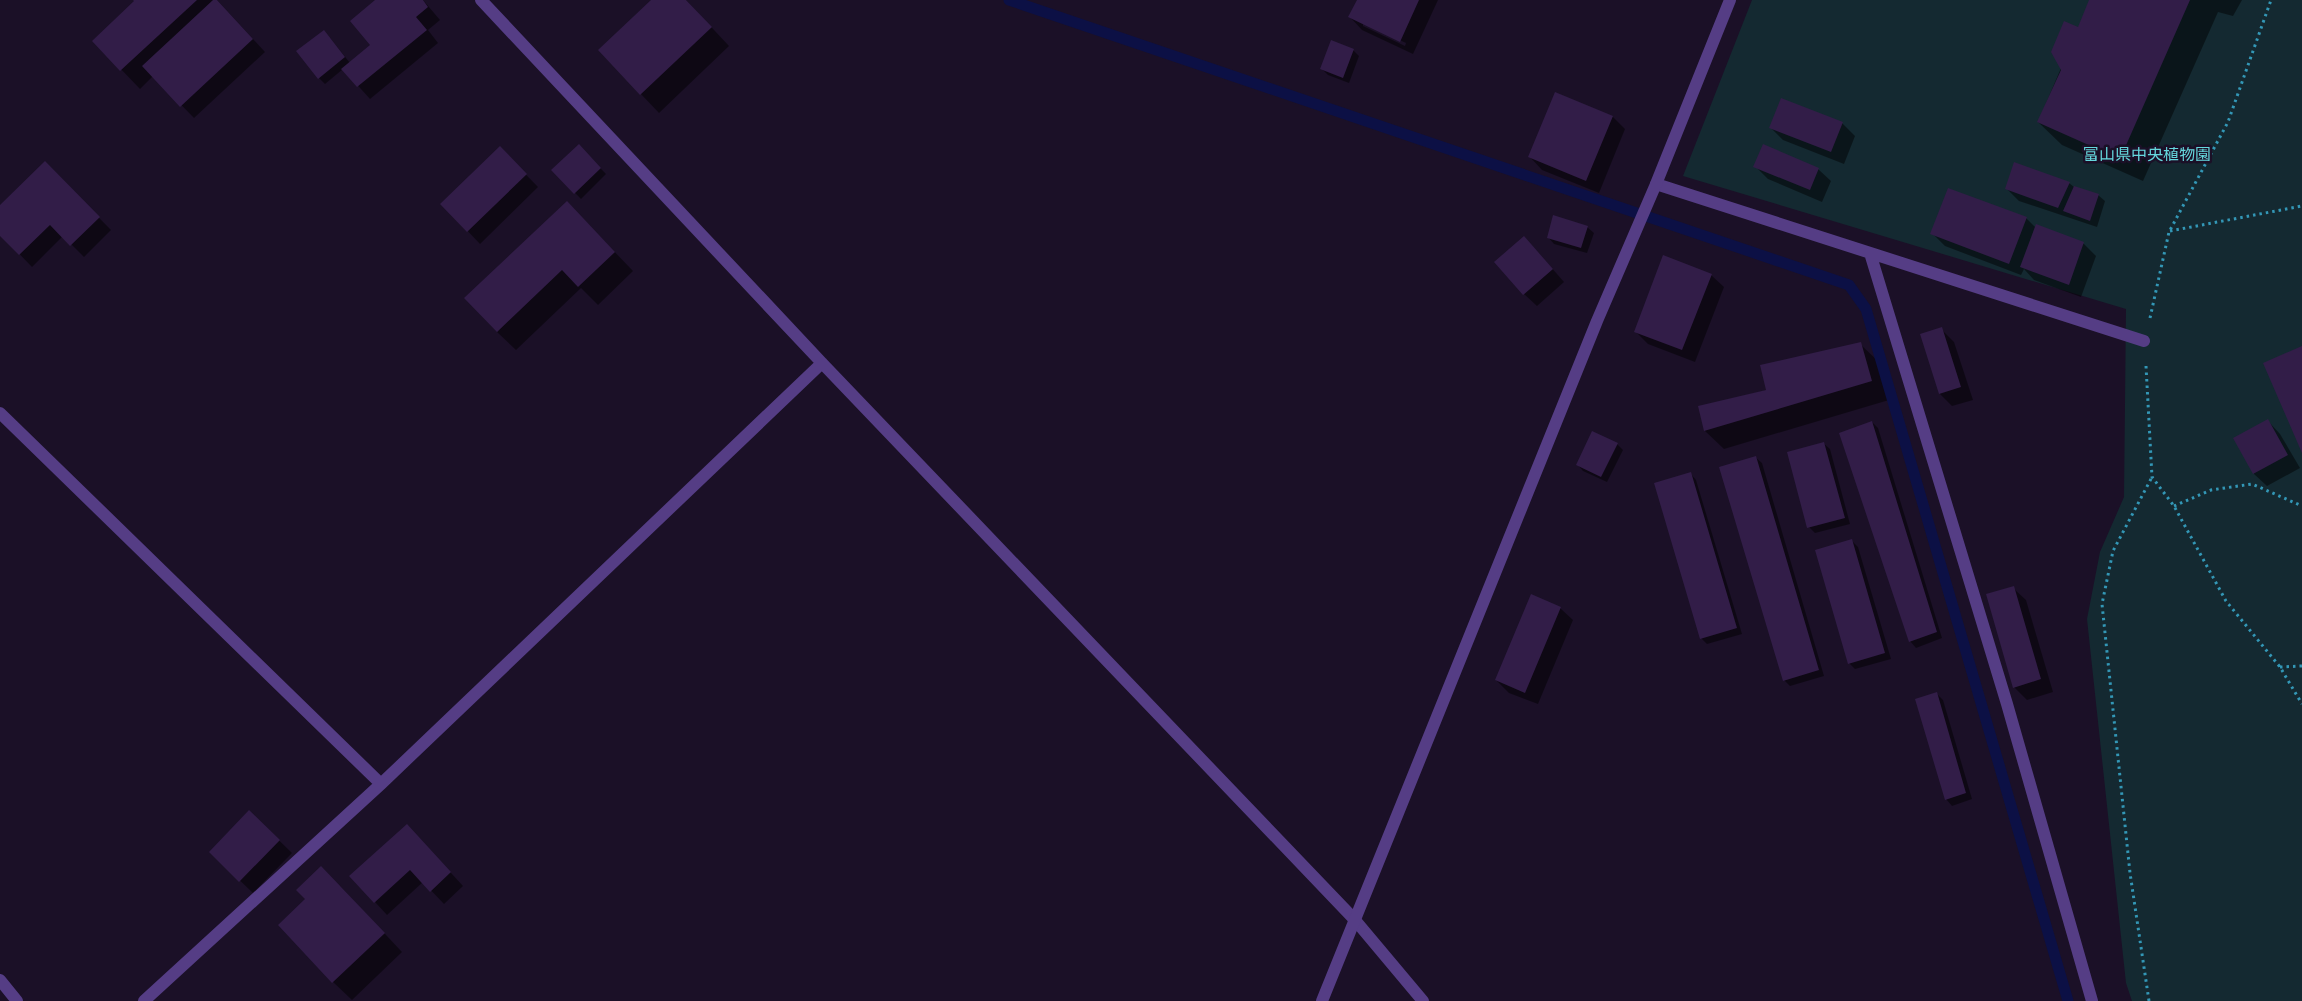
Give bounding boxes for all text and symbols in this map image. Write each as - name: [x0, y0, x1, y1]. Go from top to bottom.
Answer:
- park label: 富山県中央植物園: [2083, 143, 2211, 165]

